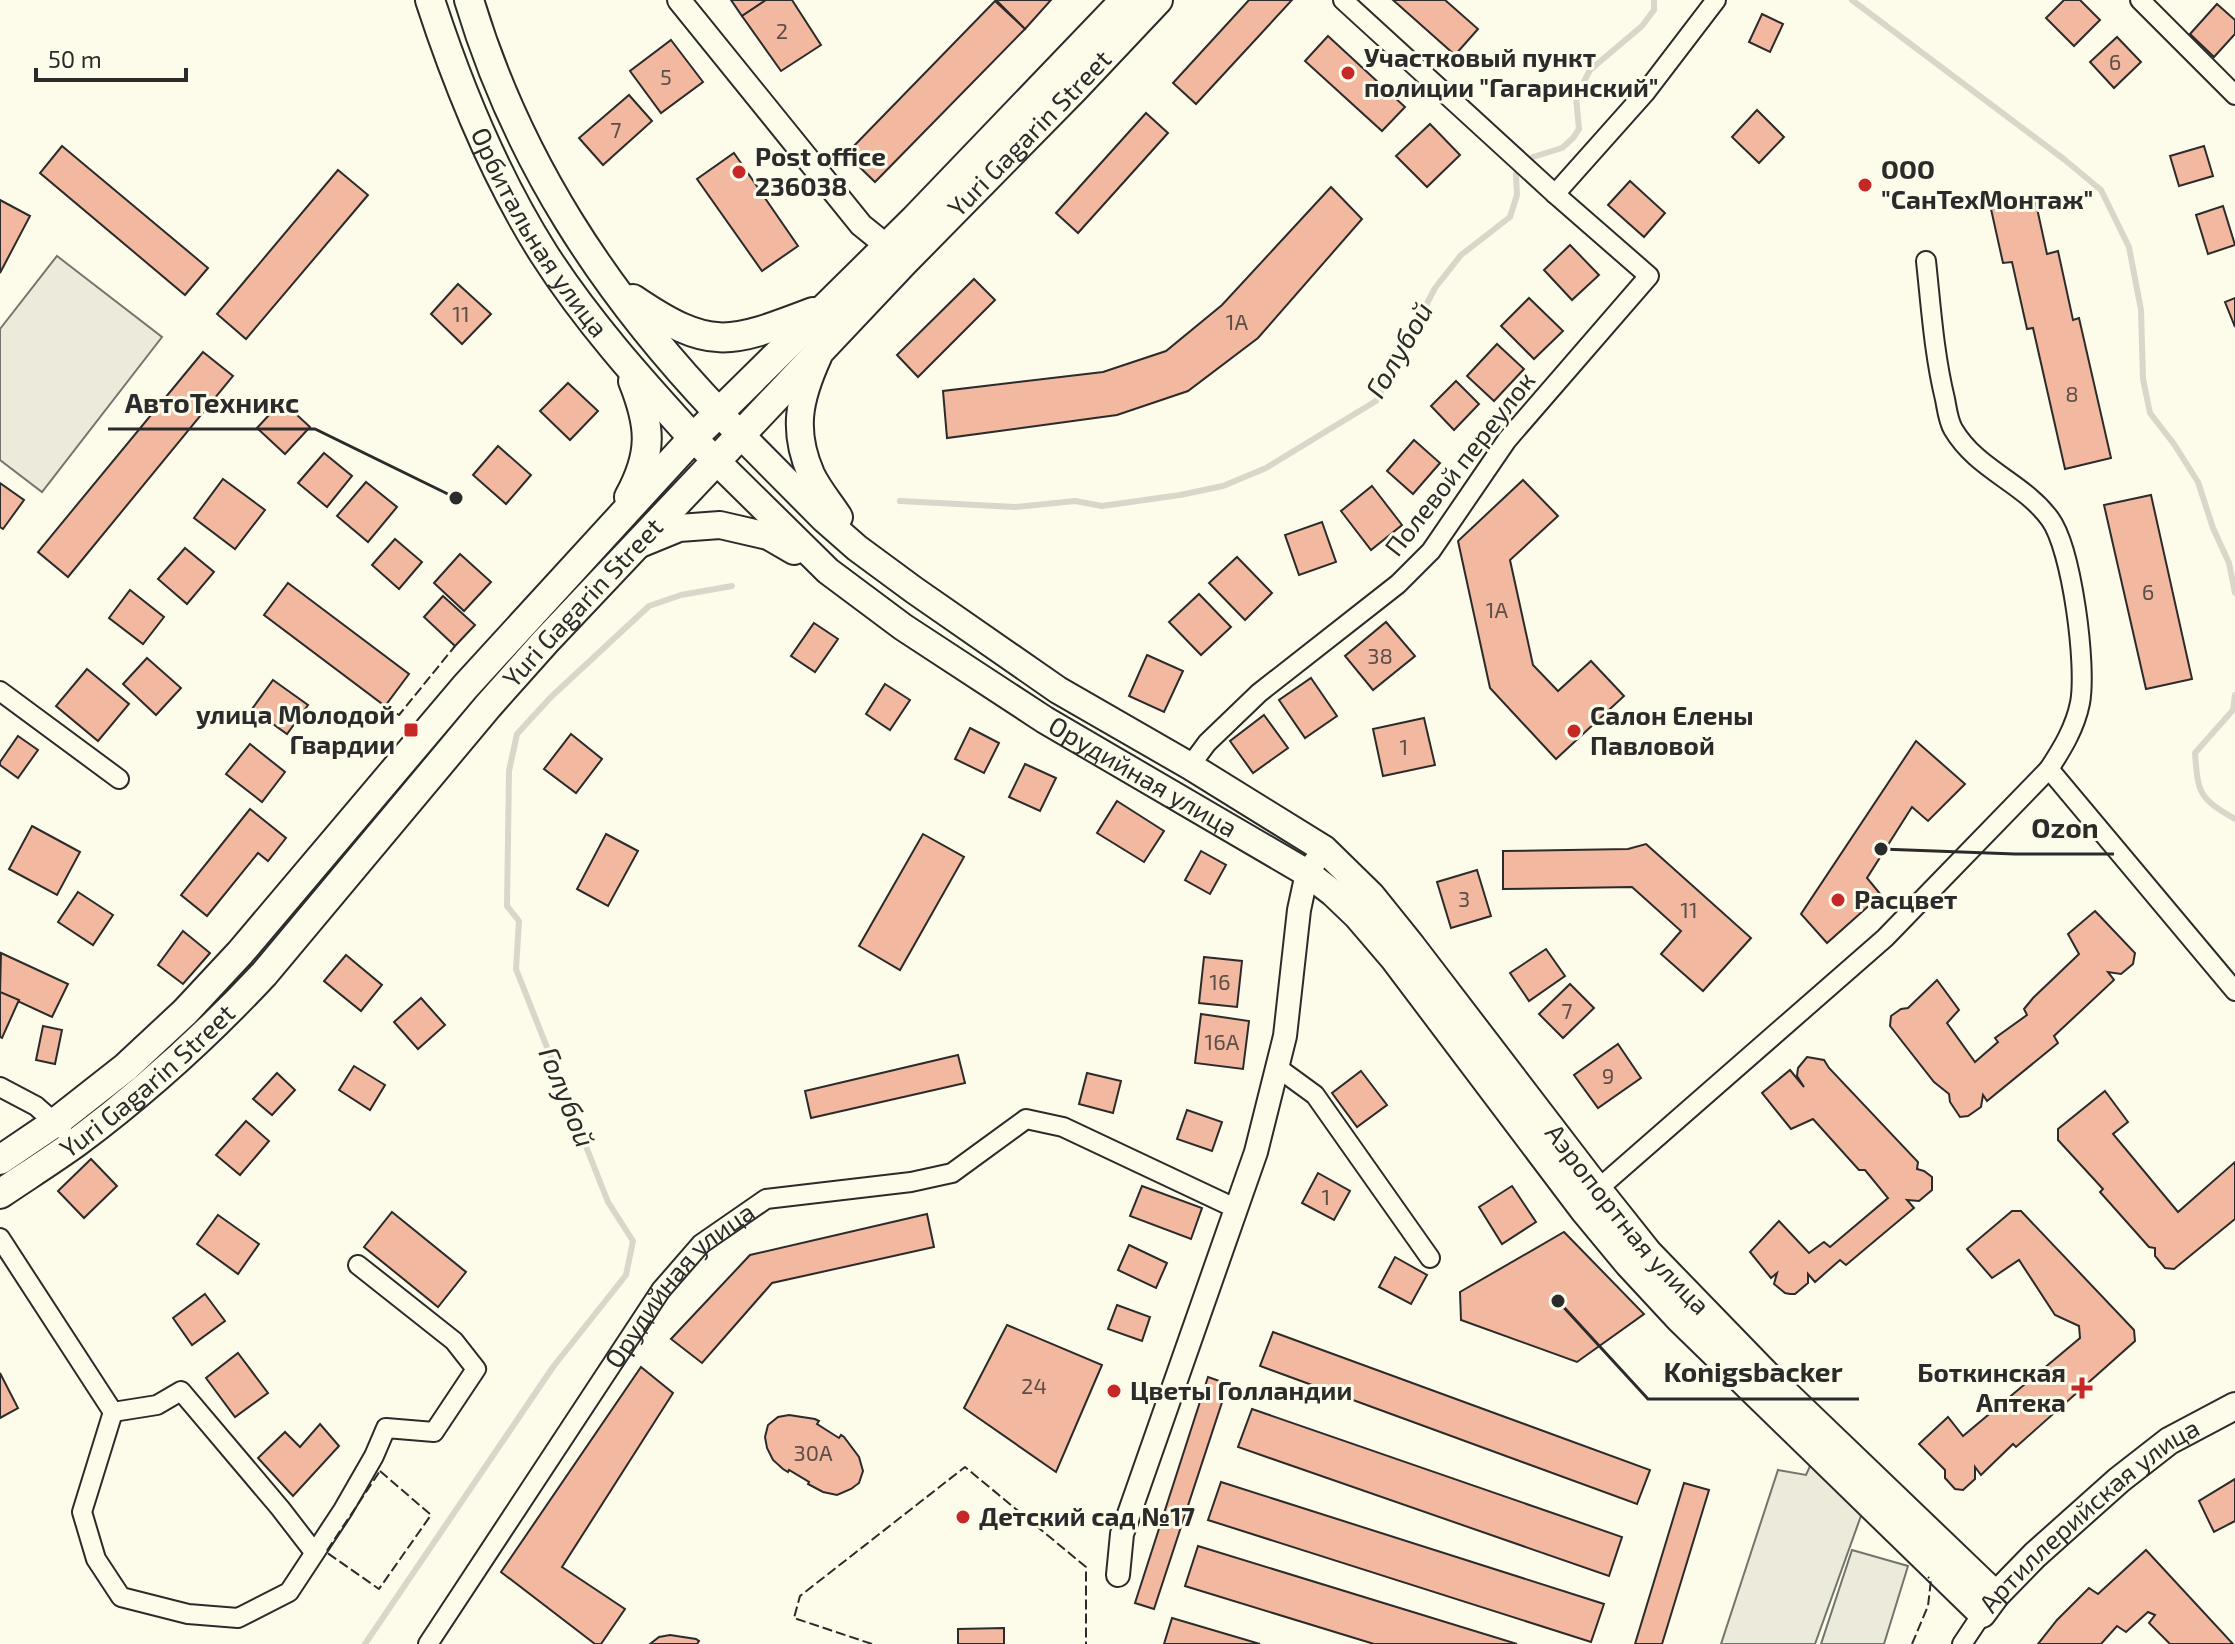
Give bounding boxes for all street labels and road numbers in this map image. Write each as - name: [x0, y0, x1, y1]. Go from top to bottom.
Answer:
- street label: Yuri Gagarin Street: [941, 43, 1117, 222]
- street label: Орбитальная улица: [466, 122, 615, 343]
- street label: Полевой переулок: [1377, 365, 1541, 562]
- street label: Yuri Gagarin Street: [495, 511, 668, 693]
- street label: Орудийная улица: [1044, 709, 1243, 843]
- street label: Yuri Gagarin Street: [53, 997, 240, 1163]
- street label: Аэропортная улица: [1540, 1117, 1717, 1320]
- street label: Орудийная улица: [597, 1195, 760, 1373]
- street label: Артиллерийская улица: [1972, 1411, 2204, 1618]

